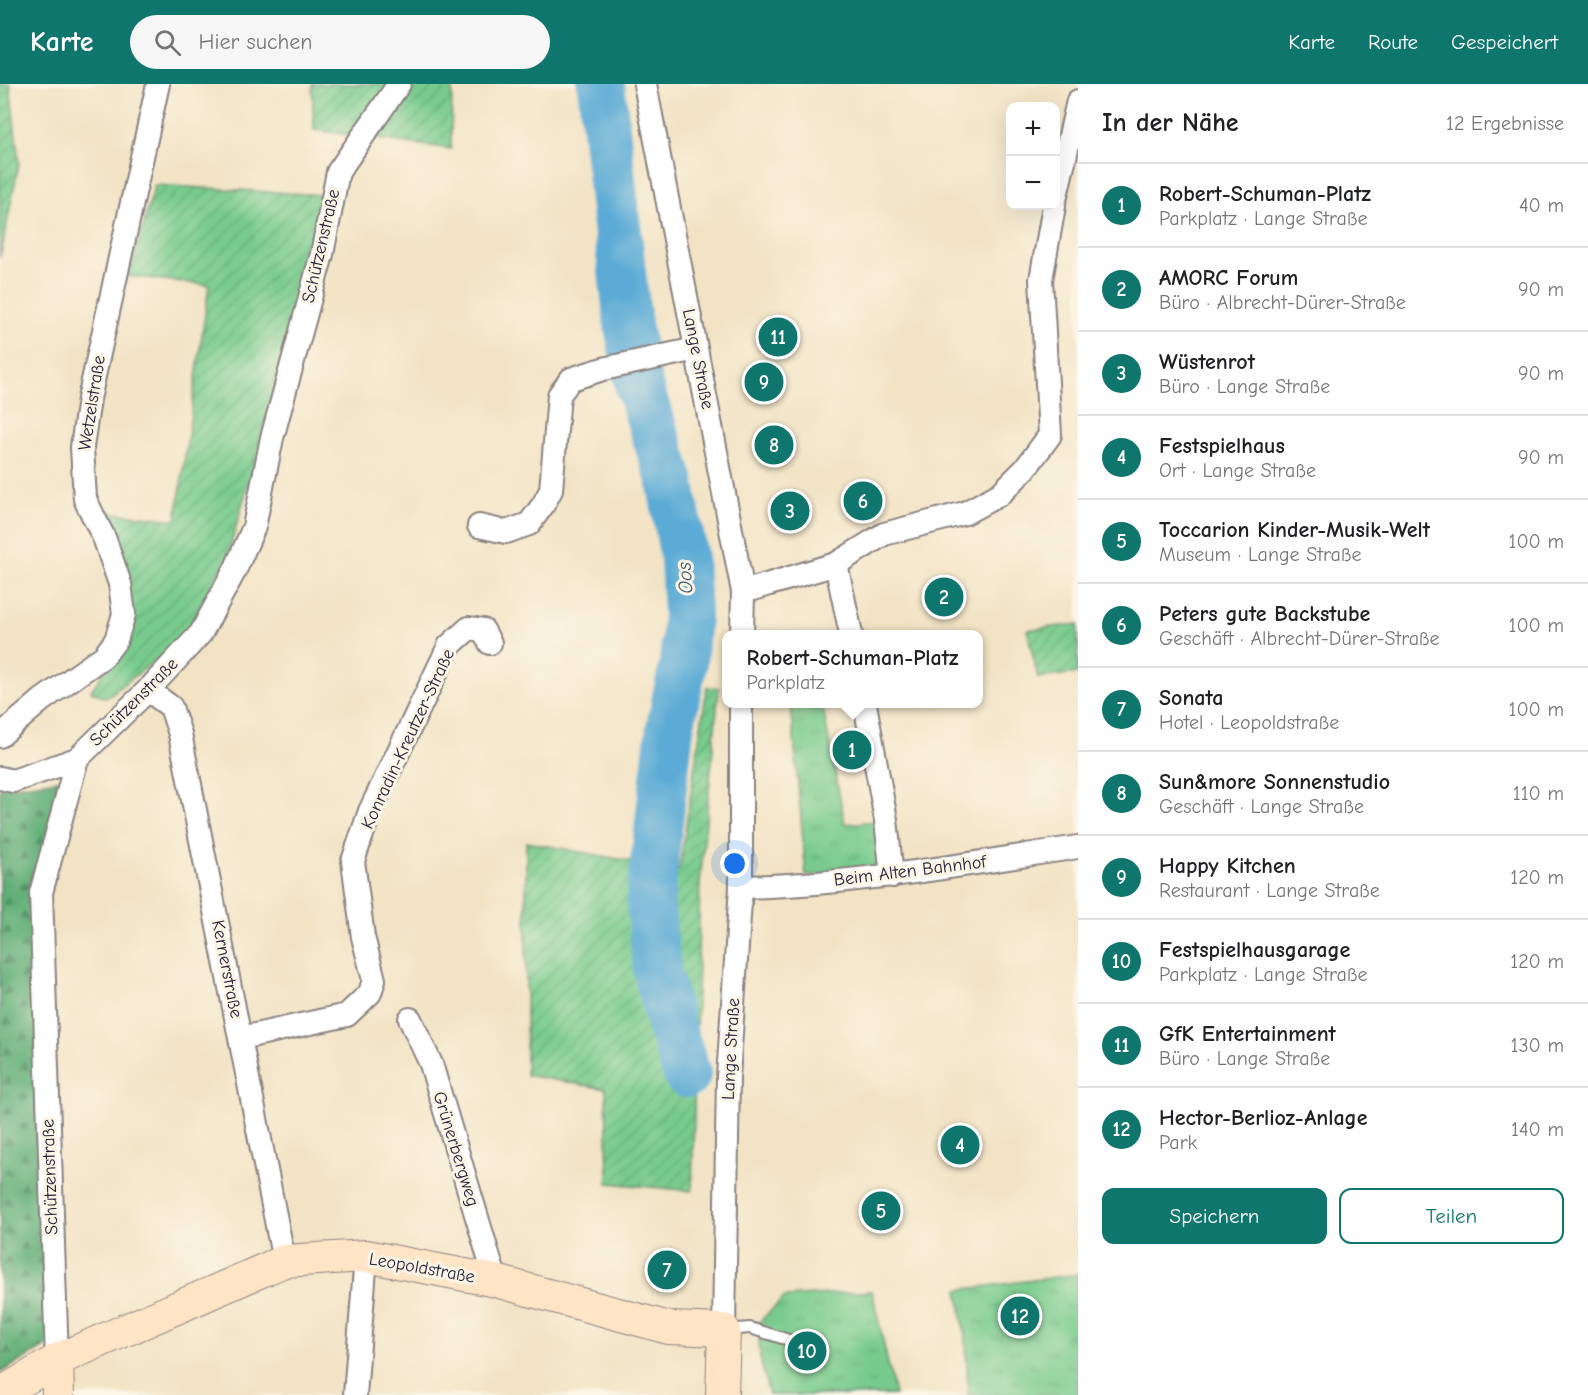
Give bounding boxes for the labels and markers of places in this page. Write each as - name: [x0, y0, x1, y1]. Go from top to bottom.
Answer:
- pin: 11: [758, 314, 798, 360]
- pin: 9: [744, 360, 783, 404]
- pin: 8: [754, 422, 794, 468]
- pin: 6: [844, 478, 882, 524]
- pin: 3: [770, 488, 810, 534]
- pin: 2: [924, 574, 964, 620]
- pin: 1: [832, 728, 872, 772]
- pin: 4: [940, 1122, 980, 1168]
- pin: 5: [862, 1188, 900, 1234]
- pin: 7: [648, 1248, 686, 1292]
- pin: 12: [1000, 1294, 1040, 1338]
- pin: 10: [788, 1328, 826, 1374]

